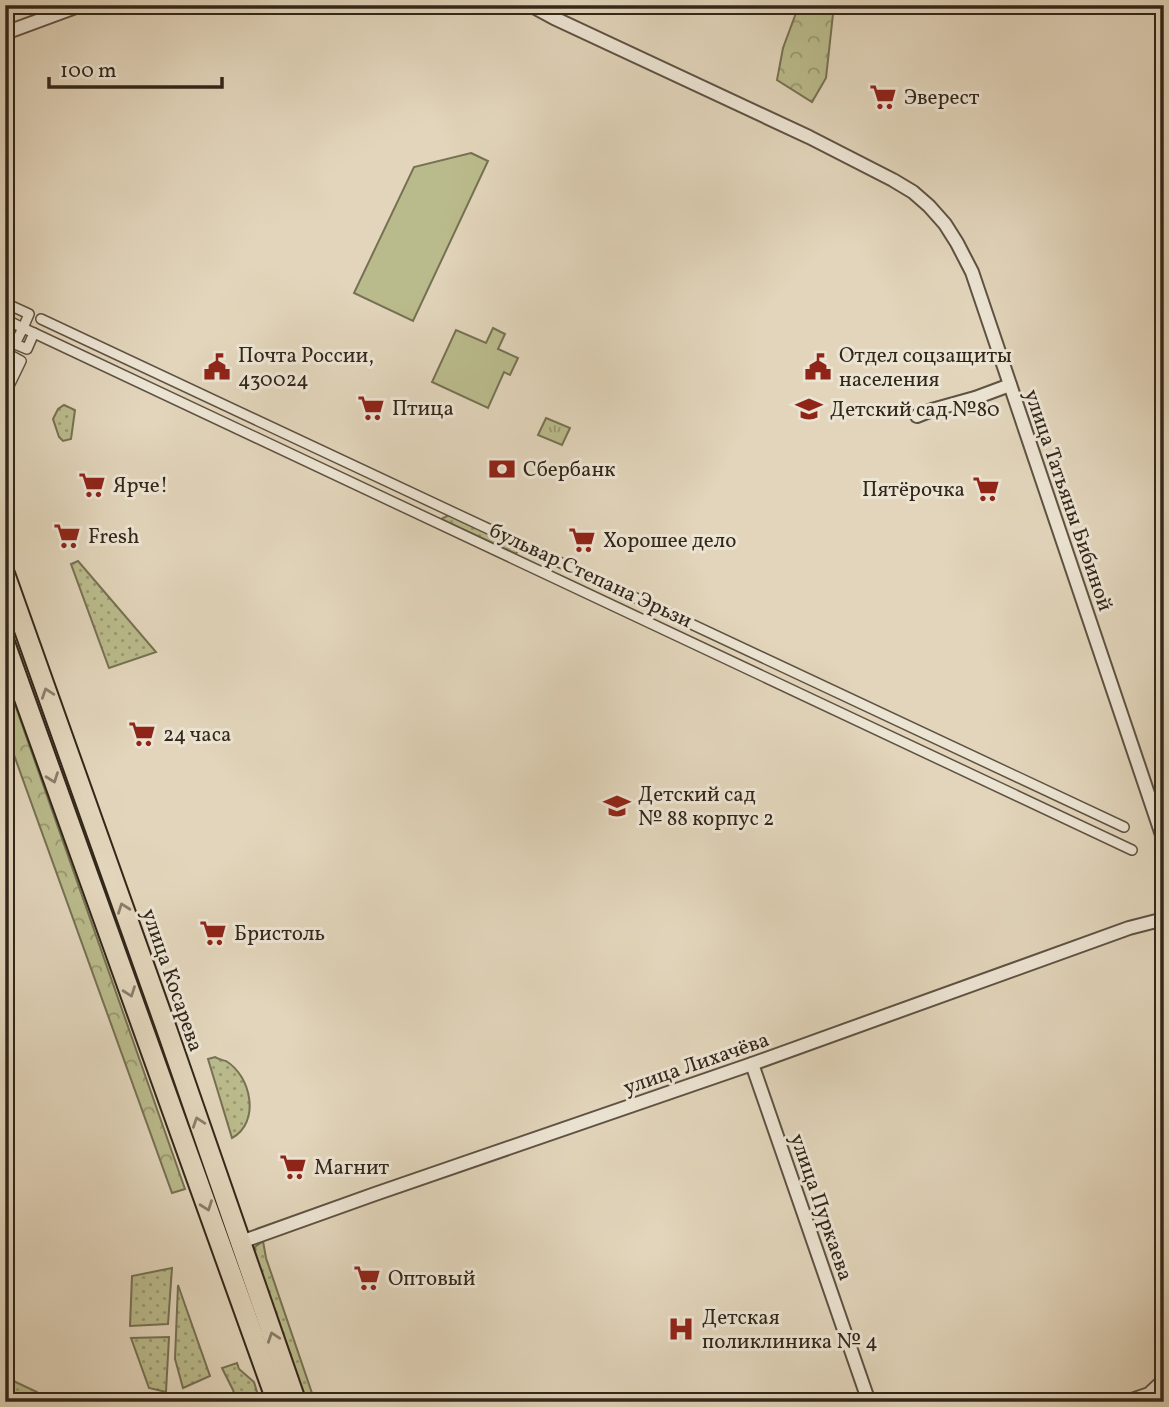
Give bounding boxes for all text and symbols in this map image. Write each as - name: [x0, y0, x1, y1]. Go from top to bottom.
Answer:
- scale bar: [49, 46, 222, 90]
- text: 100 m: [60, 57, 117, 86]
- supermarket icon: Эверест: [868, 82, 898, 112]
- place label: Эверест: [904, 84, 980, 113]
- place label: Почта России, 430024: [238, 342, 374, 395]
- place label: Отдел соцзащиты населения: [839, 342, 1012, 395]
- public building icon: Почта России, 430024: [202, 352, 232, 382]
- public building icon: Отдел соцзащиты населения: [803, 352, 833, 382]
- street label: улица Татьяны Бибиной: [1016, 386, 1119, 615]
- supermarket icon: Птица: [356, 393, 386, 423]
- school or university icon: Детский сад №80: [794, 394, 824, 424]
- place label: Птица: [392, 395, 454, 424]
- place label: Детский сад №80: [830, 396, 1000, 425]
- bank icon: Сбербанк: [487, 454, 517, 484]
- place label: Сбербанк: [523, 456, 615, 485]
- supermarket icon: Ярче!: [77, 470, 107, 500]
- place label: Ярче!: [113, 472, 168, 501]
- supermarket icon: Пятёрочка: [971, 474, 1001, 504]
- place label: Пятёрочка: [862, 476, 965, 505]
- street label: бульвар Степана Эрьзи: [484, 517, 697, 636]
- supermarket icon: Fresh: [52, 521, 82, 551]
- place label: Fresh: [88, 523, 139, 552]
- supermarket icon: Хорошее дело: [567, 525, 597, 555]
- place label: Хорошее дело: [603, 527, 736, 556]
- one-way arrow: [41, 688, 55, 700]
- supermarket icon: 24 часа: [127, 719, 157, 749]
- place label: 24 часа: [163, 721, 232, 750]
- one-way arrow: [45, 771, 59, 783]
- place label: Детский сад № 88 корпус 2: [638, 781, 774, 834]
- school or university icon: Детский сад № 88 корпус 2: [602, 791, 632, 821]
- one-way arrow: [117, 902, 131, 914]
- street label: улица Косарева: [134, 905, 210, 1056]
- supermarket icon: Бристоль: [198, 918, 228, 948]
- place label: Бристоль: [234, 920, 325, 949]
- one-way arrow: [122, 985, 136, 997]
- street label: улица Лихачёва: [620, 1026, 773, 1103]
- one-way arrow: [192, 1117, 206, 1129]
- street label: улица Пуркаева: [782, 1130, 859, 1285]
- supermarket icon: Магнит: [278, 1152, 308, 1182]
- place label: Магнит: [314, 1154, 390, 1183]
- one-way arrow: [199, 1199, 213, 1212]
- supermarket icon: Оптовый: [352, 1263, 382, 1293]
- place label: Оптовый: [388, 1265, 476, 1294]
- place label: Детская поликлиника № 4: [702, 1304, 878, 1357]
- hospital icon: Детская поликлиника № 4: [666, 1314, 696, 1344]
- one-way arrow: [267, 1332, 281, 1344]

